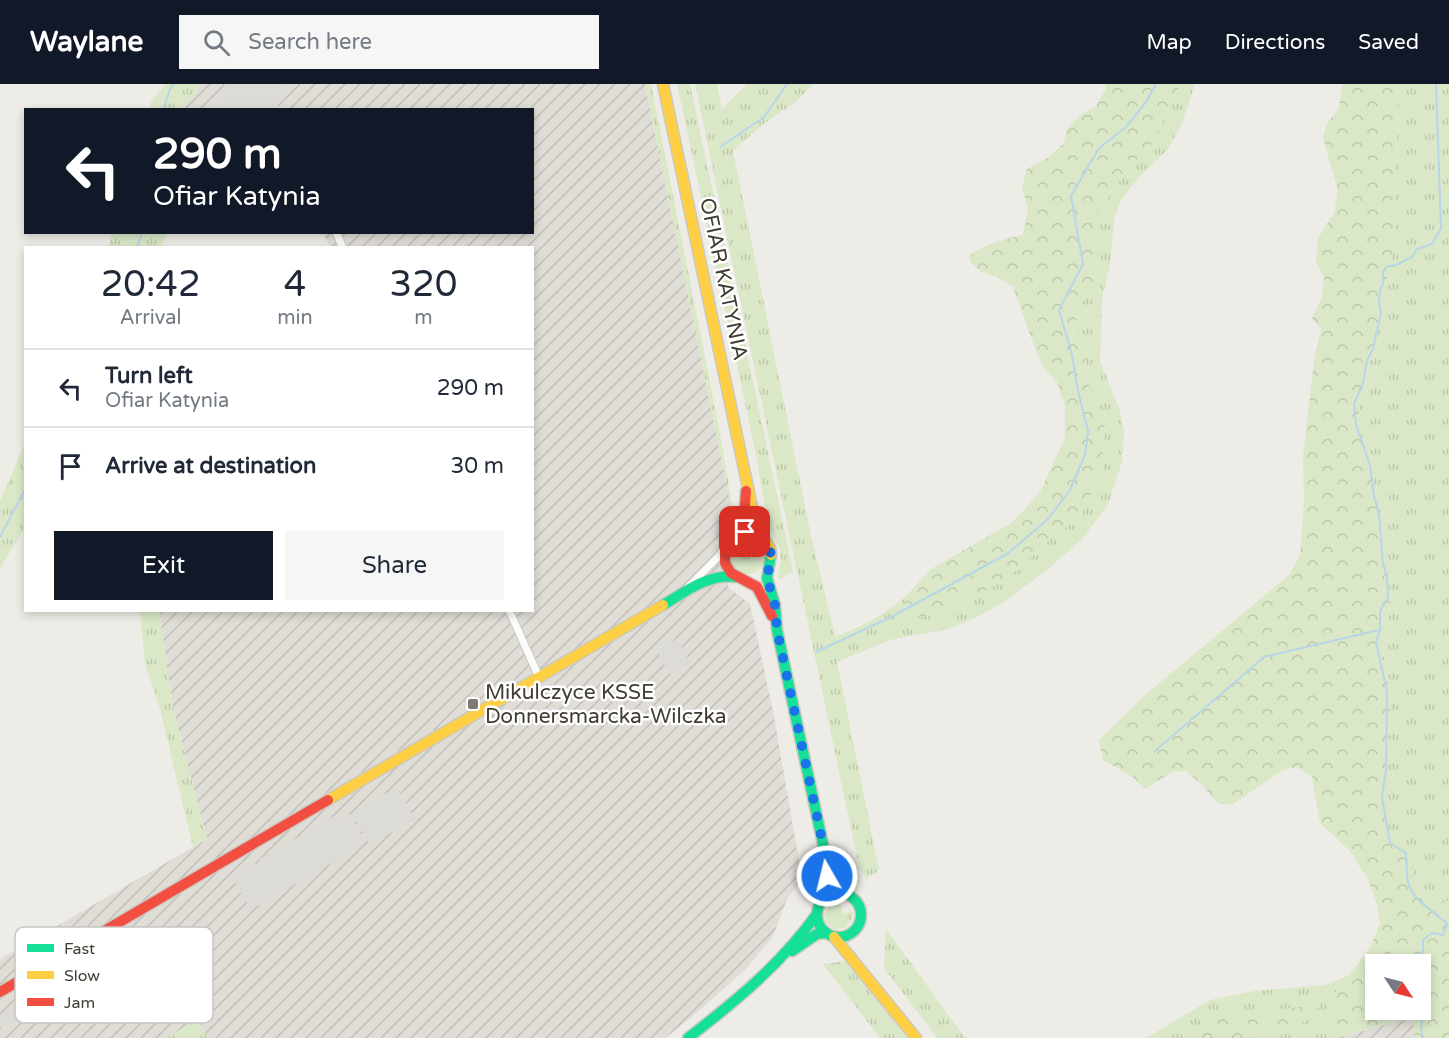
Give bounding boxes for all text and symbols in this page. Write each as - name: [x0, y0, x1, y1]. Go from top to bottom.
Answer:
- search box: [179, 15, 599, 69]
- text: Waylane: [30, 25, 143, 59]
- icon: search: [200, 26, 233, 59]
- text: Search here: [248, 29, 372, 55]
- text: Map: [1146, 30, 1192, 55]
- text: Directions: [1225, 30, 1325, 55]
- text: Saved: [1358, 30, 1419, 55]
- text: 290 m: [153, 129, 282, 180]
- icon: left: [54, 132, 132, 210]
- text: Ofiar Katynia: [153, 180, 321, 213]
- street label: OFIAR KATYNIA: [694, 196, 753, 363]
- text: 20:42: [101, 263, 201, 306]
- text: 4: [284, 263, 306, 306]
- text: 320: [389, 263, 457, 306]
- text: Arrival: [120, 306, 182, 330]
- text: min: [277, 306, 313, 330]
- text: m: [414, 306, 433, 330]
- text: Turn left: [105, 363, 193, 389]
- icon: left: [54, 372, 87, 405]
- text: 290 m: [437, 375, 504, 401]
- text: Ofiar Katynia: [105, 389, 229, 413]
- icon: arrive: [54, 450, 87, 483]
- text: Arrive at destination: [105, 453, 316, 479]
- text: 30 m: [450, 453, 504, 479]
- pin: [719, 506, 770, 557]
- icon: arrive: [728, 515, 761, 548]
- button: Exit: [54, 531, 273, 600]
- button: Share: [285, 531, 504, 600]
- place label: Mikulczyce KSSE Donnersmarcka-Wilczka: [485, 680, 727, 729]
- marker: Mikulczyce KSSE Donnersmarcka-Wilczka: [466, 697, 480, 711]
- position arrow: [795, 844, 859, 908]
- legend: [15, 927, 213, 1023]
- text: Fast: [64, 939, 95, 959]
- north arrow: [1365, 954, 1431, 1020]
- map controls: [1365, 954, 1431, 1020]
- text: Slow: [64, 966, 100, 986]
- text: Jam: [64, 993, 95, 1013]

